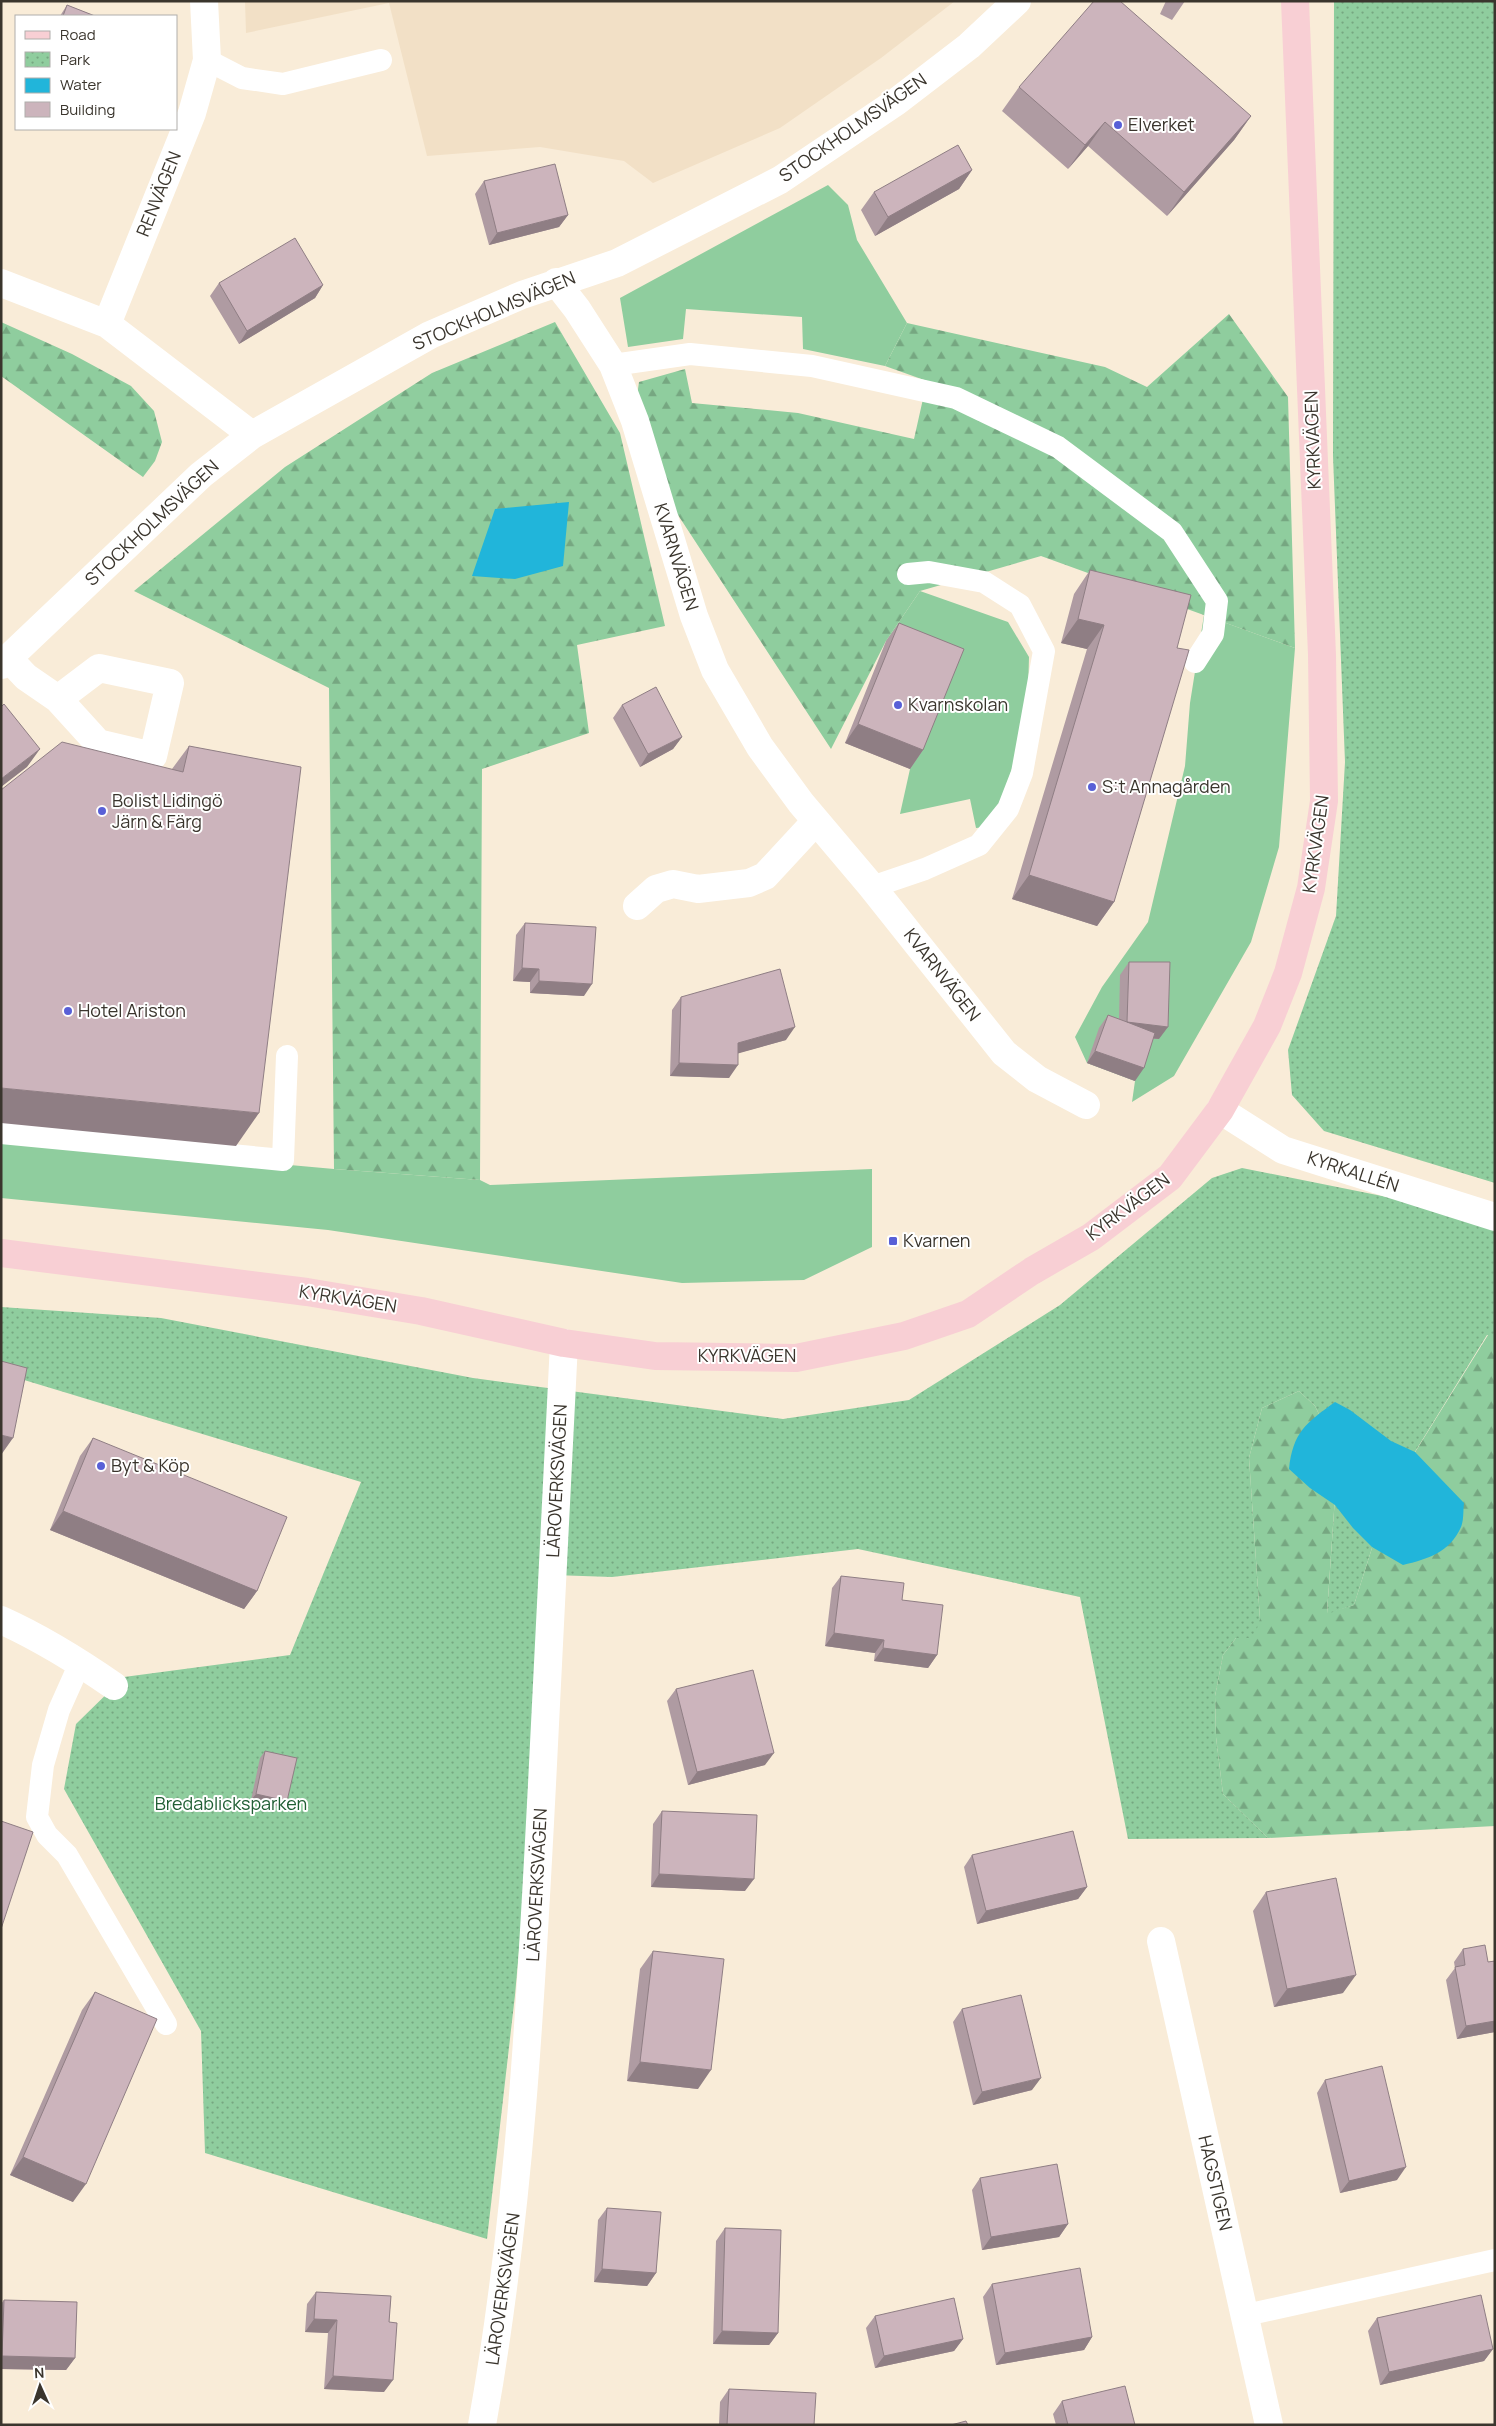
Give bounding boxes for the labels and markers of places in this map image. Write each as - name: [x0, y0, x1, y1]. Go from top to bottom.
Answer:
- place label: Elverket: [1128, 112, 1195, 136]
- marker: Elverket: [1112, 119, 1124, 131]
- place label: Kvarnskolan: [908, 692, 1008, 716]
- marker: Kvarnskolan: [892, 699, 904, 711]
- place label: S:t Annagården: [1102, 774, 1231, 798]
- marker: S:t Annagården: [1086, 781, 1098, 793]
- place label: Bolist Lidingö Järn & Färg: [112, 788, 223, 833]
- marker: Bolist Lidingö Järn & Färg: [96, 805, 108, 817]
- place label: Hotel Ariston: [78, 998, 186, 1022]
- marker: Hotel Ariston: [62, 1005, 74, 1017]
- place label: Kvarnen: [903, 1228, 970, 1252]
- marker: Kvarnen: [887, 1235, 899, 1247]
- place label: Byt & Köp: [111, 1453, 190, 1477]
- marker: Byt & Köp: [95, 1460, 107, 1472]

